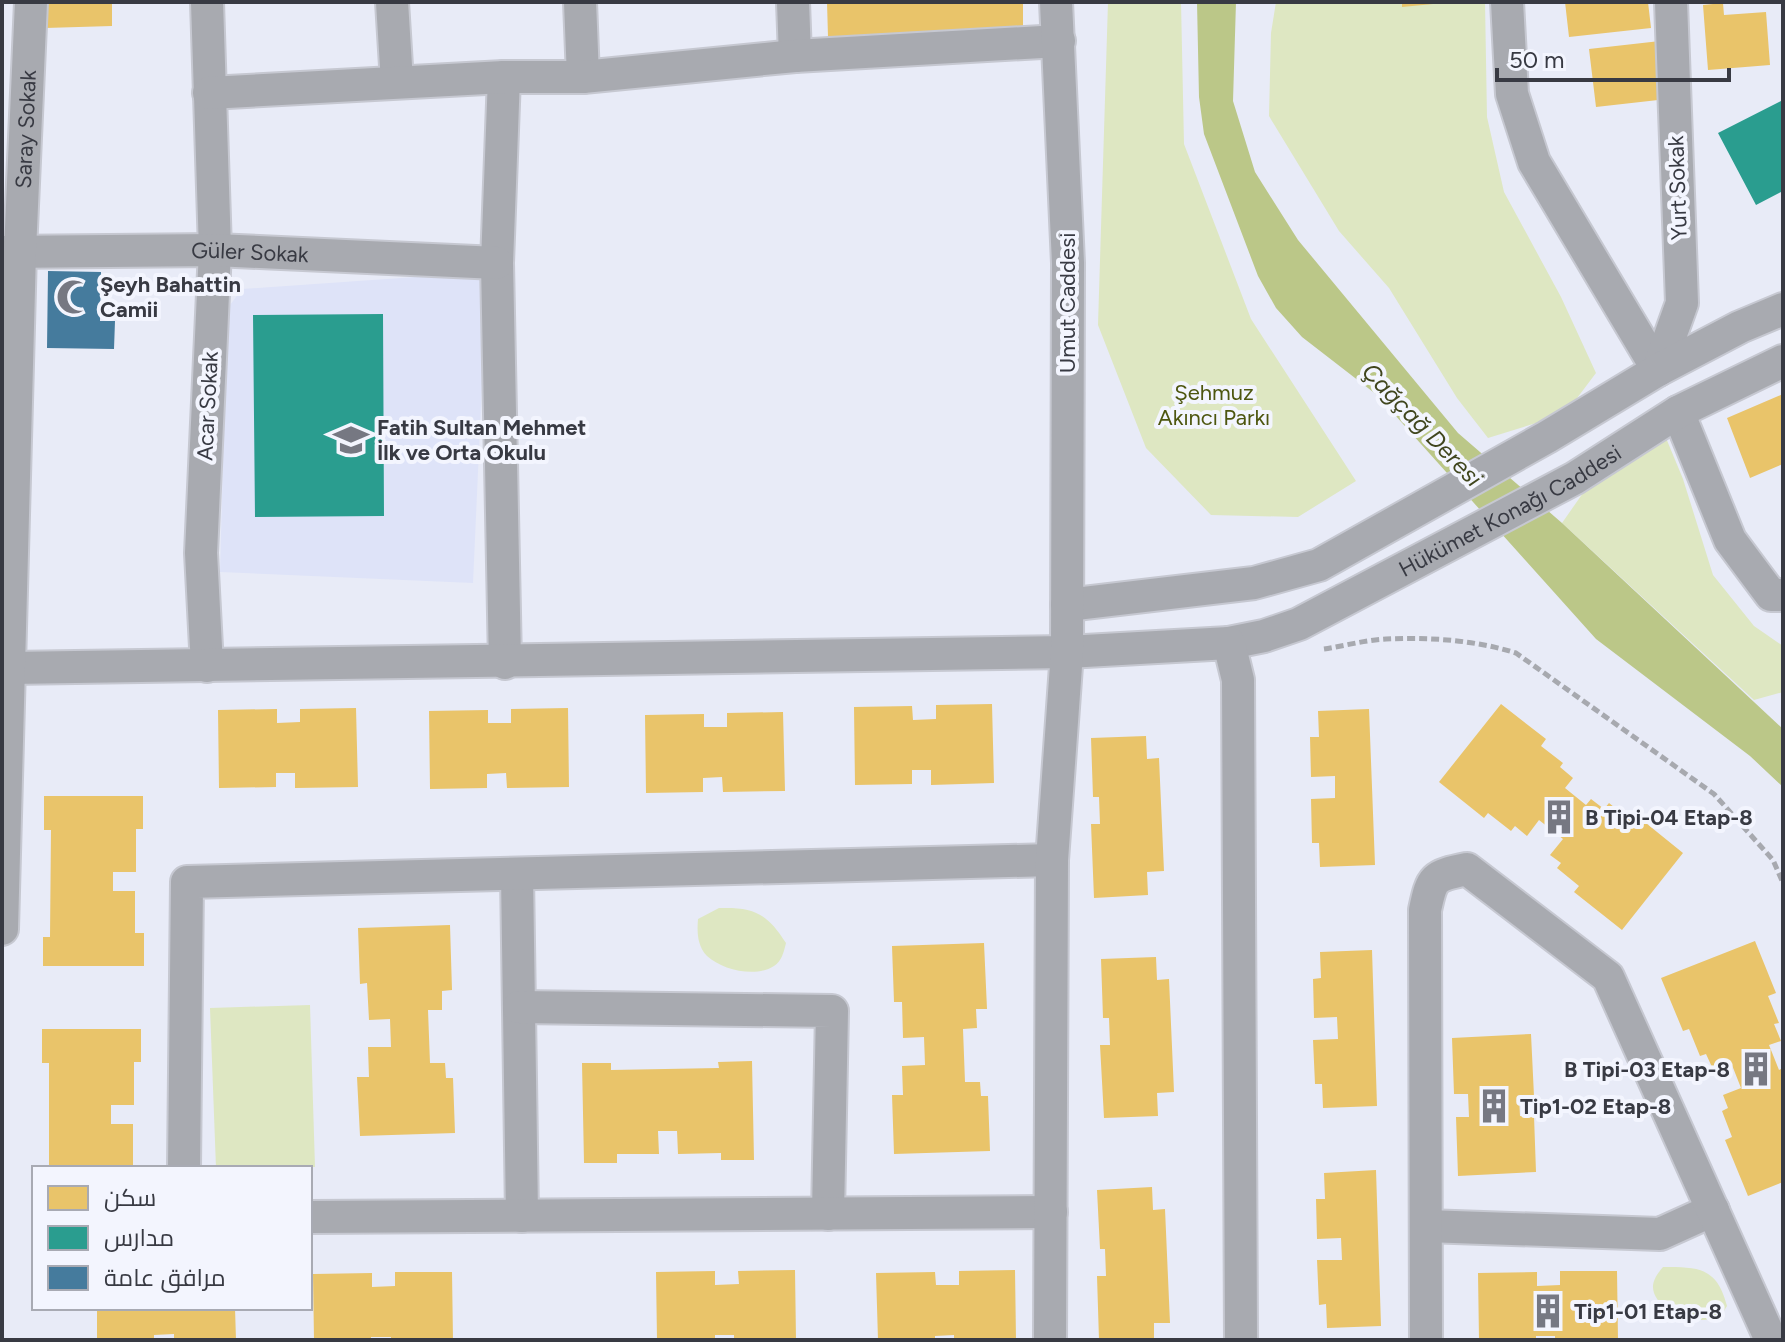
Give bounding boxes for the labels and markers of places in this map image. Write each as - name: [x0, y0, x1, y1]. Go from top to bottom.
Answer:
- place label: Şeyh Bahattin Camii: [100, 271, 241, 323]
- mosque icon: Şeyh Bahattin Camii: [55, 278, 93, 316]
- place label: Fatih Sultan Mehmet İlk ve Orta Okulu: [377, 414, 586, 466]
- school or university icon: Fatih Sultan Mehmet İlk ve Orta Okulu: [332, 421, 370, 459]
- building icon: B Tipi-04 Etap-8: [1540, 798, 1578, 836]
- place label: B Tipi-04 Etap-8: [1585, 804, 1753, 831]
- building icon: B Tipi-03 Etap-8: [1737, 1050, 1775, 1088]
- place label: B Tipi-03 Etap-8: [1564, 1056, 1730, 1083]
- building icon: Tip1-02 Etap-8: [1475, 1087, 1513, 1125]
- place label: Tip1-02 Etap-8: [1520, 1093, 1671, 1120]
- building icon: Tip1-01 Etap-8: [1529, 1292, 1567, 1330]
- place label: Tip1-01 Etap-8: [1574, 1298, 1722, 1325]

